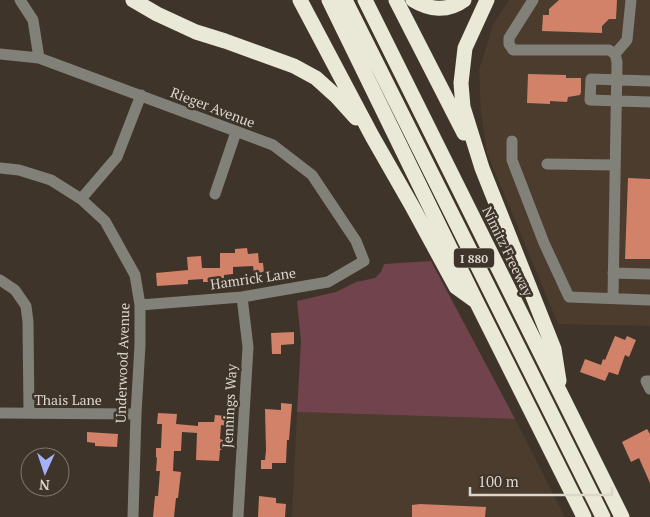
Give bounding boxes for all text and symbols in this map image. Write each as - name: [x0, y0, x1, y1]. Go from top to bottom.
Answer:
- street label: Rieger Avenue: [168, 82, 258, 132]
- street label: Nimitz Freeway: [478, 203, 538, 300]
- road number: I 880: [454, 248, 494, 268]
- street label: Hamrick Lane: [209, 263, 297, 293]
- street label: Underwood Avenue: [110, 303, 134, 423]
- street label: Jennings Way: [217, 363, 241, 449]
- street label: Thais Lane: [34, 390, 102, 409]
- north arrow: [20, 447, 70, 497]
- scale bar: [470, 464, 612, 496]
- text: 100 m: [478, 471, 519, 491]
- text: N: [38, 476, 50, 495]

